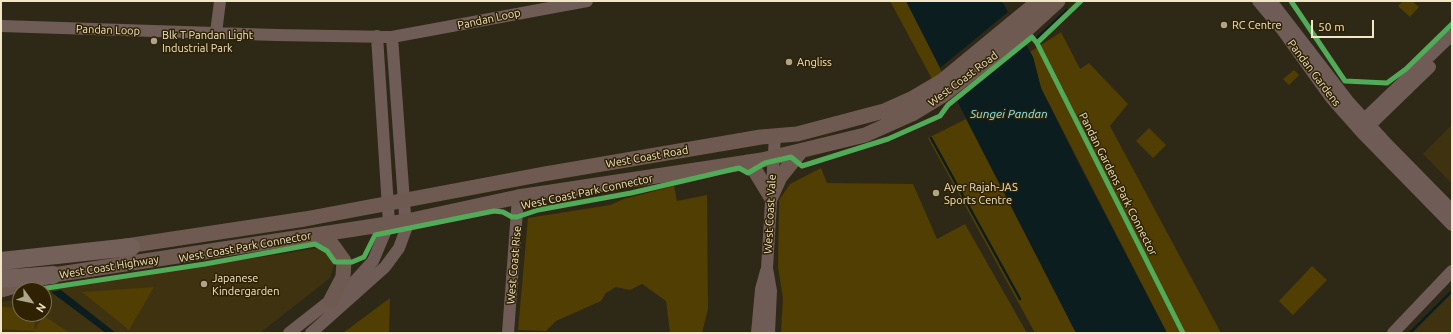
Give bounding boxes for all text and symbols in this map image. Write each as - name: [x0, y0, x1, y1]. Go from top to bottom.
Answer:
- street label: Pandan Loop: [456, 6, 522, 32]
- scale bar: [1313, 12, 1376, 38]
- place label: RC Centre: [1232, 18, 1282, 32]
- marker: RC Centre: [1219, 20, 1229, 30]
- text: 50 m: [1318, 20, 1345, 33]
- street label: Pandan Loop: [76, 22, 140, 38]
- place label: Blk T Pandan Light Industrial Park: [162, 28, 253, 54]
- marker: Blk T Pandan Light Industrial Park: [149, 36, 159, 46]
- street label: Pandan Gardens: [1285, 37, 1343, 109]
- street label: West Coast Road: [926, 49, 1000, 109]
- place label: Angliss: [797, 55, 832, 69]
- marker: Angliss: [784, 57, 794, 67]
- water label: Sungei Pandan: [970, 107, 1048, 121]
- street label: Pandan Gardens Park Connector: [1076, 110, 1160, 258]
- street label: West Coast Road: [605, 143, 689, 171]
- street label: West Coast Park Connector: [520, 172, 654, 212]
- street label: West Coast Vale: [761, 174, 779, 254]
- place label: Ayer Rajah-JAS Sports Centre: [944, 180, 1018, 206]
- marker: Ayer Rajah-JAS Sports Centre: [931, 188, 941, 198]
- street label: West Coast Rise: [504, 225, 524, 305]
- street label: West Coast Park Connector: [178, 229, 312, 265]
- street label: West Coast Highway: [58, 253, 160, 281]
- place label: Japanese Kindergarden: [212, 271, 279, 297]
- marker: Japanese Kindergarden: [199, 279, 209, 289]
- north arrow: [12, 282, 52, 322]
- text: N: [34, 301, 48, 315]

